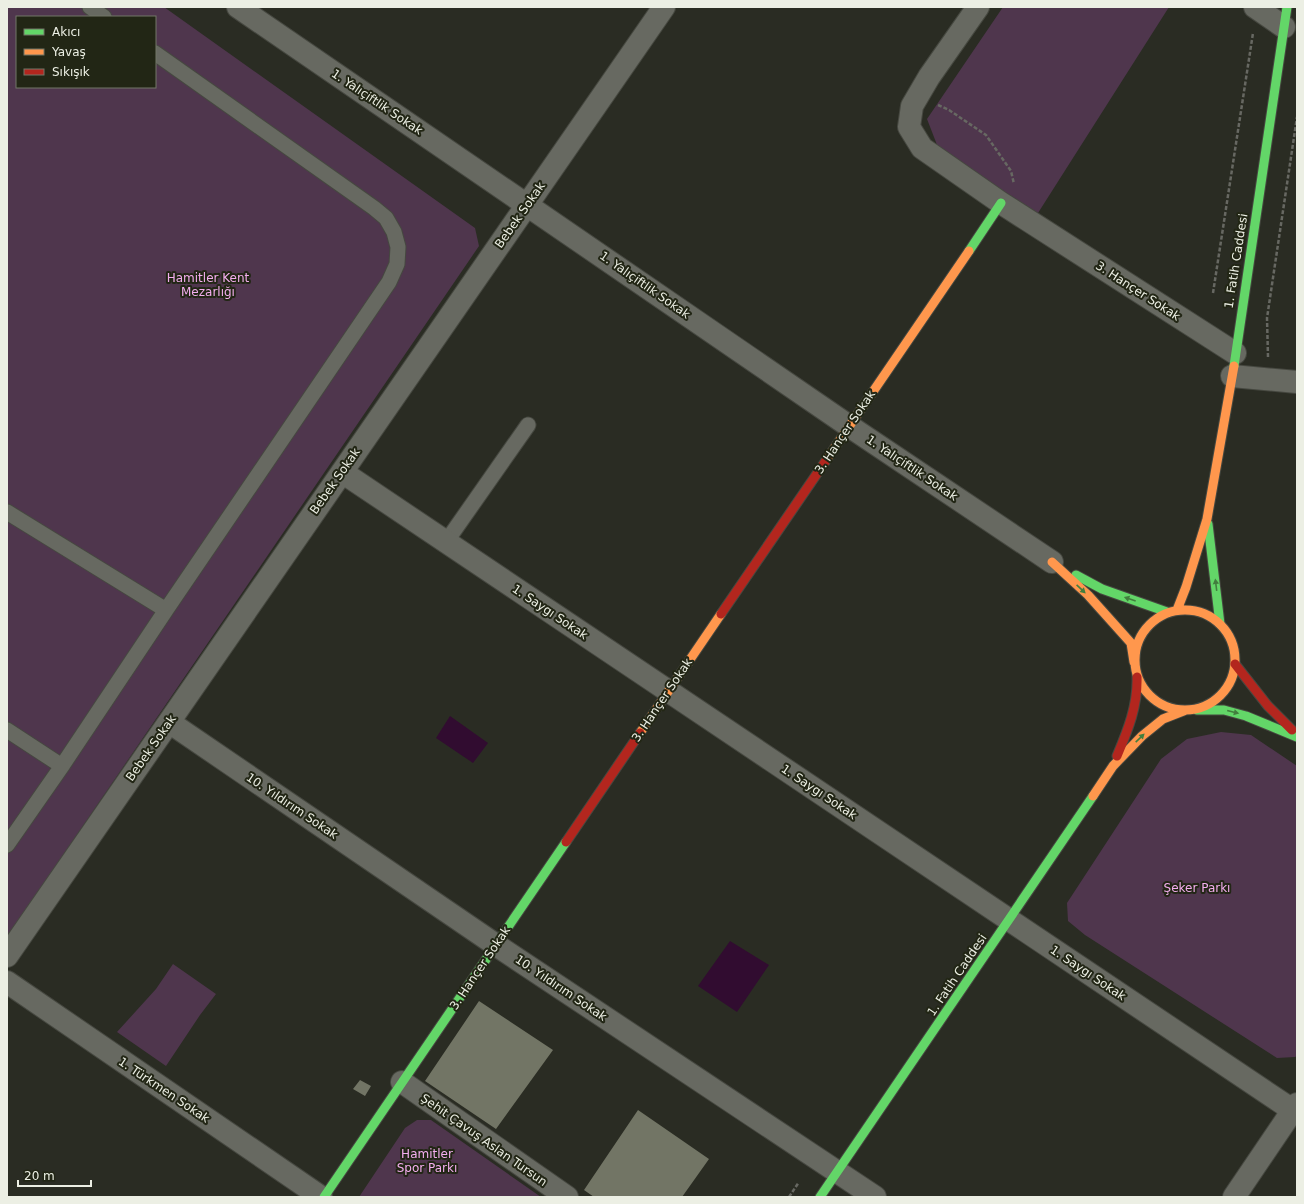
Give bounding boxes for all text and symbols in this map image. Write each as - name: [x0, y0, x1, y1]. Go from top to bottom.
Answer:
- legend: [16, 16, 156, 88]
- text: Akıcı: [52, 25, 80, 39]
- text: Yavaş: [51, 45, 86, 59]
- text: Sıkışık: [52, 65, 90, 79]
- street label: 1. Yalıçiftlik Sokak: [329, 66, 425, 138]
- street label: Bebek Sokak: [492, 179, 548, 251]
- street label: 1. Fatih Caddesi: [1222, 213, 1250, 309]
- street label: 1. Yalıçiftlik Sokak: [597, 249, 693, 321]
- street label: 3. Hançer Sokak: [1093, 258, 1183, 324]
- park label: Hamitler Kent Mezarlığı: [167, 271, 250, 299]
- street label: 3. Hançer Sokak: [812, 387, 878, 477]
- street label: 1. Yalıçiftlik Sokak: [864, 432, 960, 504]
- street label: Bebek Sokak: [307, 445, 363, 517]
- one-way arrow: [1212, 579, 1219, 591]
- street label: 1. Saygı Sokak: [510, 582, 590, 642]
- one-way arrow: [1076, 584, 1086, 594]
- one-way arrow: [1124, 596, 1136, 602]
- street label: 3. Hançer Sokak: [629, 655, 695, 745]
- one-way arrow: [1226, 710, 1239, 716]
- street label: Bebek Sokak: [123, 712, 179, 784]
- one-way arrow: [1135, 733, 1145, 743]
- street label: 1. Saygı Sokak: [779, 762, 859, 822]
- street label: 10. Yıldırım Sokak: [243, 770, 341, 842]
- park label: Şeker Parkı: [1164, 881, 1230, 895]
- street label: 3. Hançer Sokak: [447, 923, 513, 1013]
- street label: 1. Fatih Caddesi: [924, 931, 990, 1019]
- street label: 1. Saygı Sokak: [1048, 943, 1128, 1003]
- street label: 10. Yıldırım Sokak: [512, 952, 610, 1024]
- street label: 1. Türkmen Sokak: [116, 1054, 212, 1126]
- street label: Şehit Çavuş Aslan Tursun: [418, 1091, 550, 1189]
- park label: Hamitler Spor Parkı: [397, 1147, 457, 1175]
- scale bar: [18, 1162, 91, 1188]
- text: 20 m: [24, 1169, 55, 1183]

